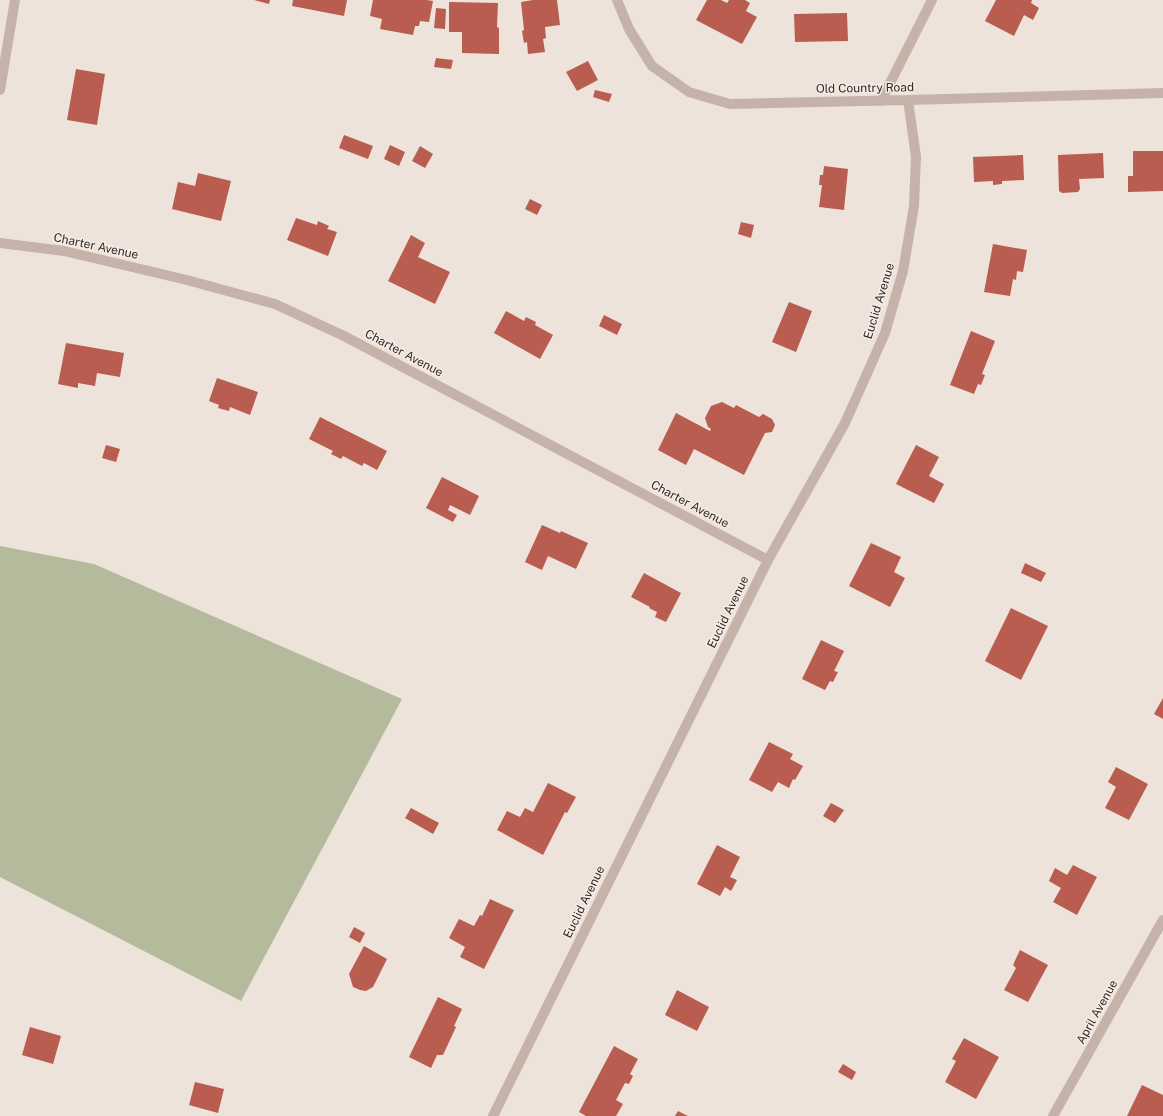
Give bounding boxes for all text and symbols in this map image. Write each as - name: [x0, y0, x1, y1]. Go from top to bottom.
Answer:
- street label: Old Country Road: [816, 80, 914, 96]
- street label: Charter Avenue: [52, 230, 140, 262]
- street label: Euclid Avenue: [861, 261, 897, 341]
- street label: Charter Avenue: [363, 327, 446, 380]
- street label: Charter Avenue: [649, 478, 732, 531]
- street label: Euclid Avenue: [704, 573, 752, 650]
- street label: Euclid Avenue: [560, 863, 608, 940]
- street label: April Avenue: [1074, 977, 1120, 1047]

